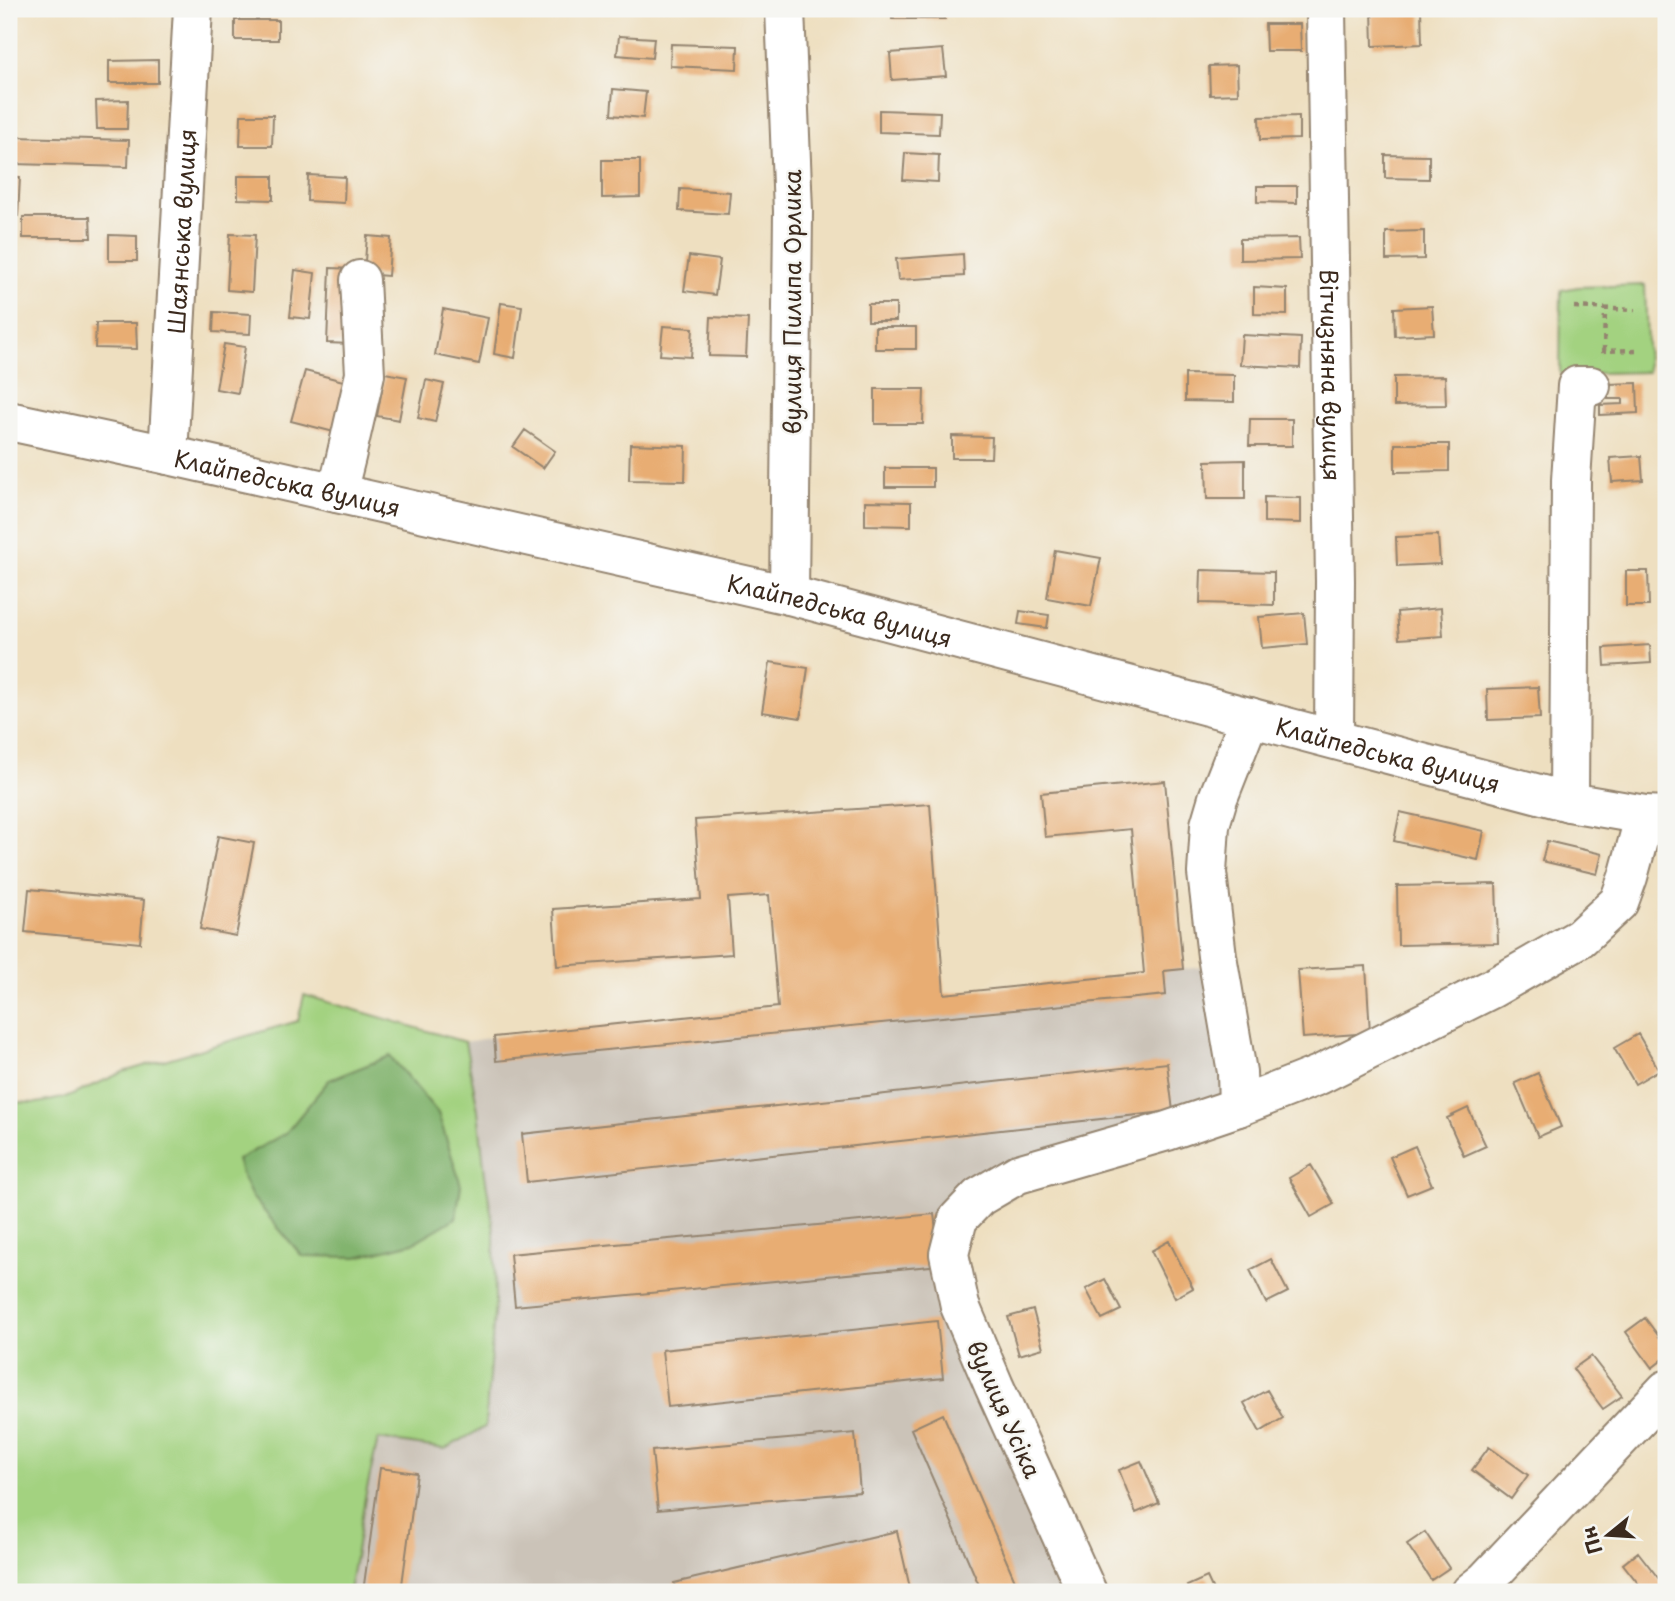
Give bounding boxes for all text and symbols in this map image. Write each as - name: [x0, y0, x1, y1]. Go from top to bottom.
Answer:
- street label: Шаянська вулиця: [157, 128, 204, 335]
- street label: вулиця Пилипа Орлика: [774, 169, 809, 435]
- street label: Вітчизняна вулиця: [1313, 269, 1351, 481]
- street label: Клайпедська вулиця: [171, 439, 404, 524]
- street label: Клайпедська вулиця: [724, 564, 956, 655]
- street label: Клайпедська вулиця: [1272, 707, 1504, 801]
- street label: вулиця Усіка: [959, 1335, 1051, 1484]
- north arrow: [1574, 1500, 1644, 1570]
- text: Пн: [1573, 1523, 1608, 1558]

